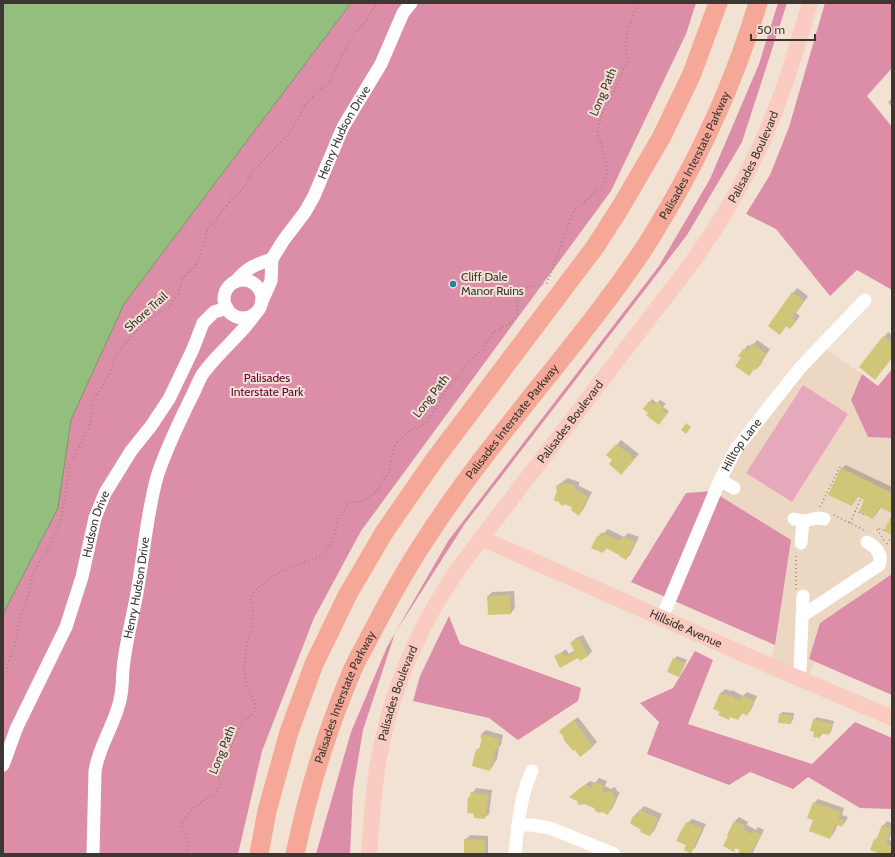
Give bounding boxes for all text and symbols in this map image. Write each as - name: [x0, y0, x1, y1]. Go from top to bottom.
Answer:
- scale bar: [751, 16, 815, 42]
- text: 50 m: [757, 22, 785, 37]
- street label: Long Path: [586, 66, 619, 118]
- street label: Henry Hudson Drive: [314, 83, 373, 181]
- street label: Palisades Interstate Parkway: [655, 89, 733, 222]
- street label: Palisades Boulevard: [724, 109, 781, 205]
- place label: Cliff Dale Manor Ruins: [461, 269, 524, 298]
- marker: Cliff Dale Manor Ruins: [448, 279, 458, 289]
- street label: Shore Trail: [121, 288, 170, 335]
- street label: Palisades Interstate Parkway: [462, 361, 561, 482]
- park label: Palisades Interstate Park: [231, 370, 304, 399]
- street label: Long Path: [409, 371, 452, 420]
- street label: Palisades Boulevard: [534, 377, 606, 466]
- street label: Hilltop Lane: [718, 415, 764, 474]
- street label: Hudson Drive: [78, 488, 112, 559]
- street label: Henry Hudson Drive: [120, 536, 152, 640]
- street label: Hillside Avenue: [647, 606, 725, 651]
- street label: Palisades Interstate Parkway: [311, 628, 378, 765]
- street label: Palisades Boulevard: [375, 643, 420, 742]
- street label: Long Path: [205, 723, 238, 776]

